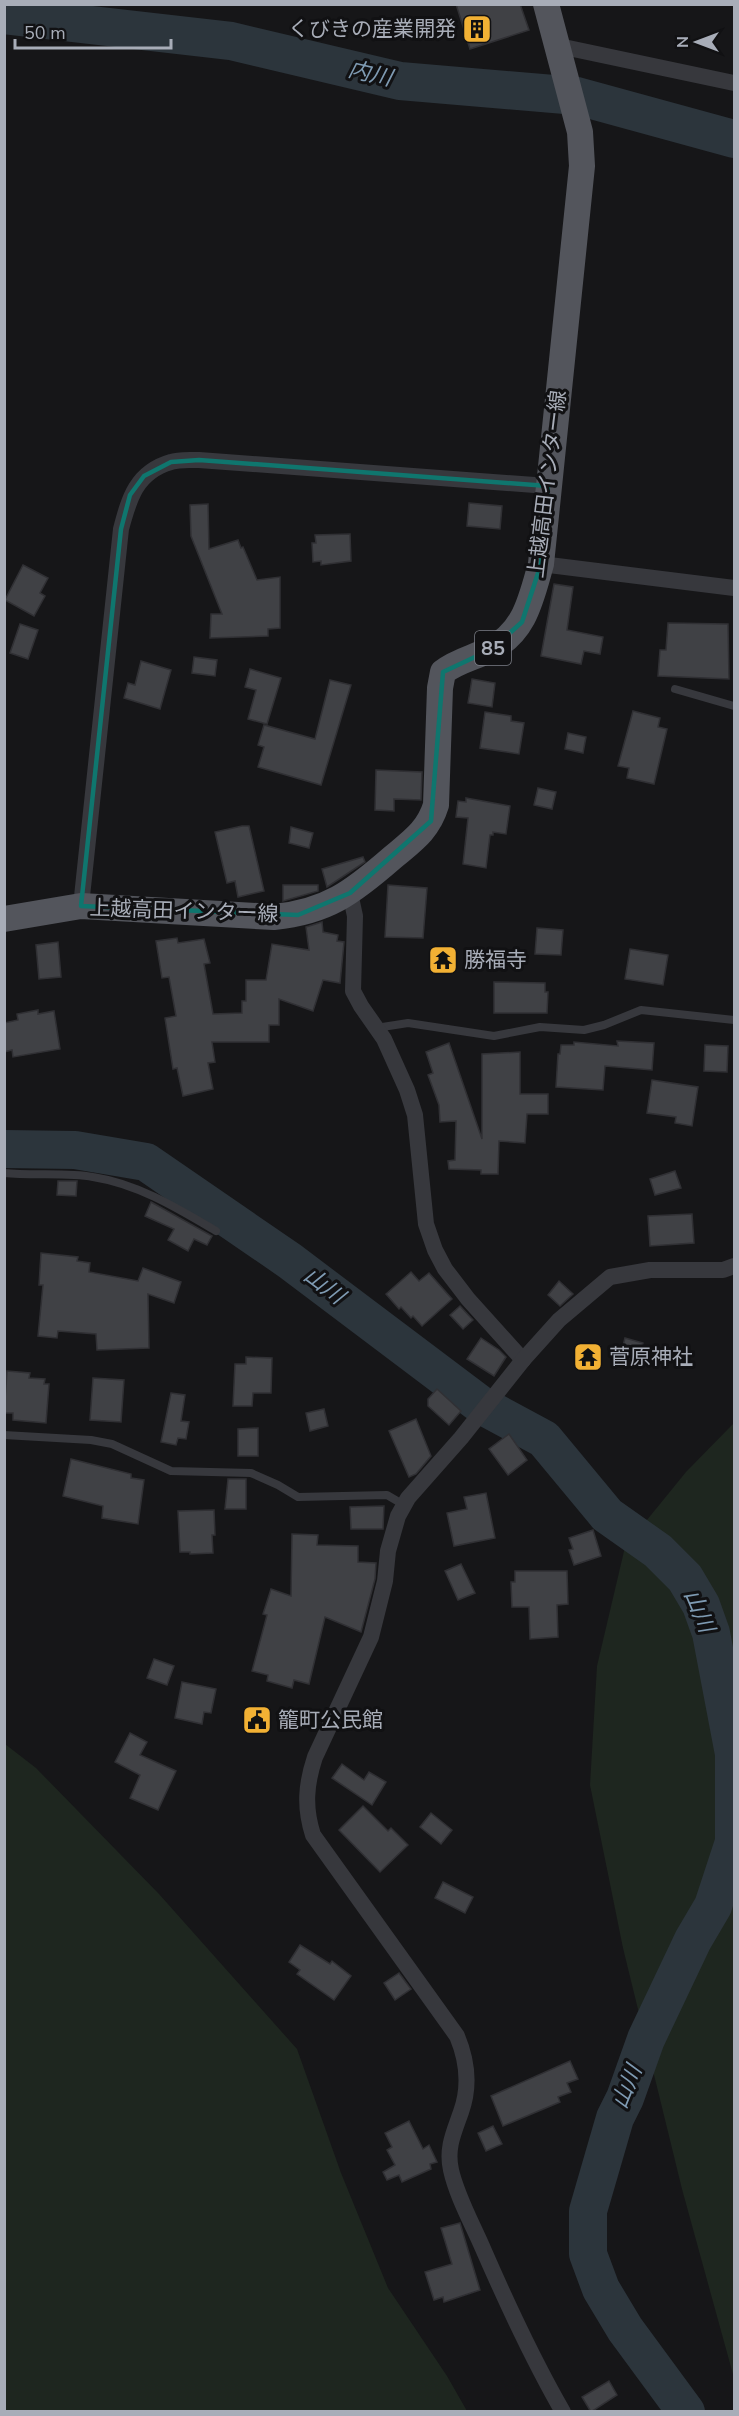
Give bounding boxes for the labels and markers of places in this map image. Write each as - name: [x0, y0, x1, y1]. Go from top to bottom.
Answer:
- building icon: くびきの産業開発: [461, 13, 493, 45]
- place label: くびきの産業開発: [288, 15, 456, 43]
- temple icon: 勝福寺: [427, 944, 459, 976]
- place label: 勝福寺: [464, 946, 527, 974]
- temple icon: 菅原神社: [572, 1341, 604, 1373]
- place label: 菅原神社: [609, 1343, 693, 1371]
- public building icon: 籠町公民館: [241, 1704, 273, 1736]
- place label: 籠町公民館: [278, 1706, 383, 1734]

